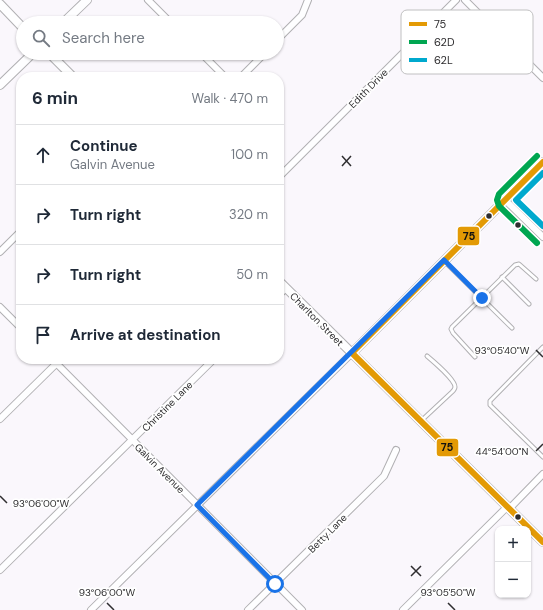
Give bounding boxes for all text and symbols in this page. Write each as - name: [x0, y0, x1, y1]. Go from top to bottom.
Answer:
- legend: [401, 10, 533, 74]
- search box: [16, 16, 284, 60]
- text: 75: [434, 17, 447, 31]
- icon: search: [30, 27, 52, 49]
- text: Search here: [62, 28, 145, 48]
- text: 62D: [434, 35, 455, 49]
- text: 62L: [434, 53, 453, 67]
- street label: Edith Drive: [346, 66, 391, 111]
- text: 6 min: [32, 87, 78, 109]
- text: Walk · 470 m: [191, 90, 268, 107]
- text: Continue: [70, 136, 138, 156]
- icon: ahead: [32, 144, 54, 166]
- text: 100 m: [231, 146, 268, 163]
- text: Galvin Avenue: [70, 156, 155, 173]
- icon: right: [32, 204, 54, 226]
- text: Turn right: [70, 205, 141, 225]
- text: 320 m: [229, 206, 268, 223]
- unlabelled marker: [484, 211, 494, 221]
- unlabelled marker: [513, 220, 523, 230]
- line badge: 75: [457, 226, 480, 246]
- text: 75: [463, 229, 475, 243]
- icon: right: [32, 264, 54, 286]
- text: Turn right: [70, 265, 141, 285]
- text: 50 m: [236, 266, 268, 283]
- route end: [473, 289, 491, 307]
- street label: Charlton Street: [287, 290, 346, 349]
- icon: arrive: [32, 324, 54, 346]
- text: Arrive at destination: [70, 325, 221, 345]
- text: 93°05'40"W: [475, 344, 530, 357]
- street label: Christine Lane: [139, 378, 196, 434]
- line badge: 75: [436, 438, 459, 457]
- text: 75: [441, 440, 453, 454]
- street label: Galvin Avenue: [132, 441, 188, 496]
- text: 44°54'00"N: [476, 445, 528, 458]
- text: 93°06'00"W: [13, 497, 70, 510]
- street label: Betty Lane: [305, 511, 350, 556]
- unlabelled marker: [513, 512, 523, 522]
- map controls: [495, 526, 531, 598]
- button: +: [495, 526, 531, 562]
- button: −: [495, 562, 531, 598]
- route start: [266, 575, 284, 593]
- text: 93°06'00"W: [79, 586, 136, 599]
- text: 93°05'50"W: [420, 586, 476, 599]

